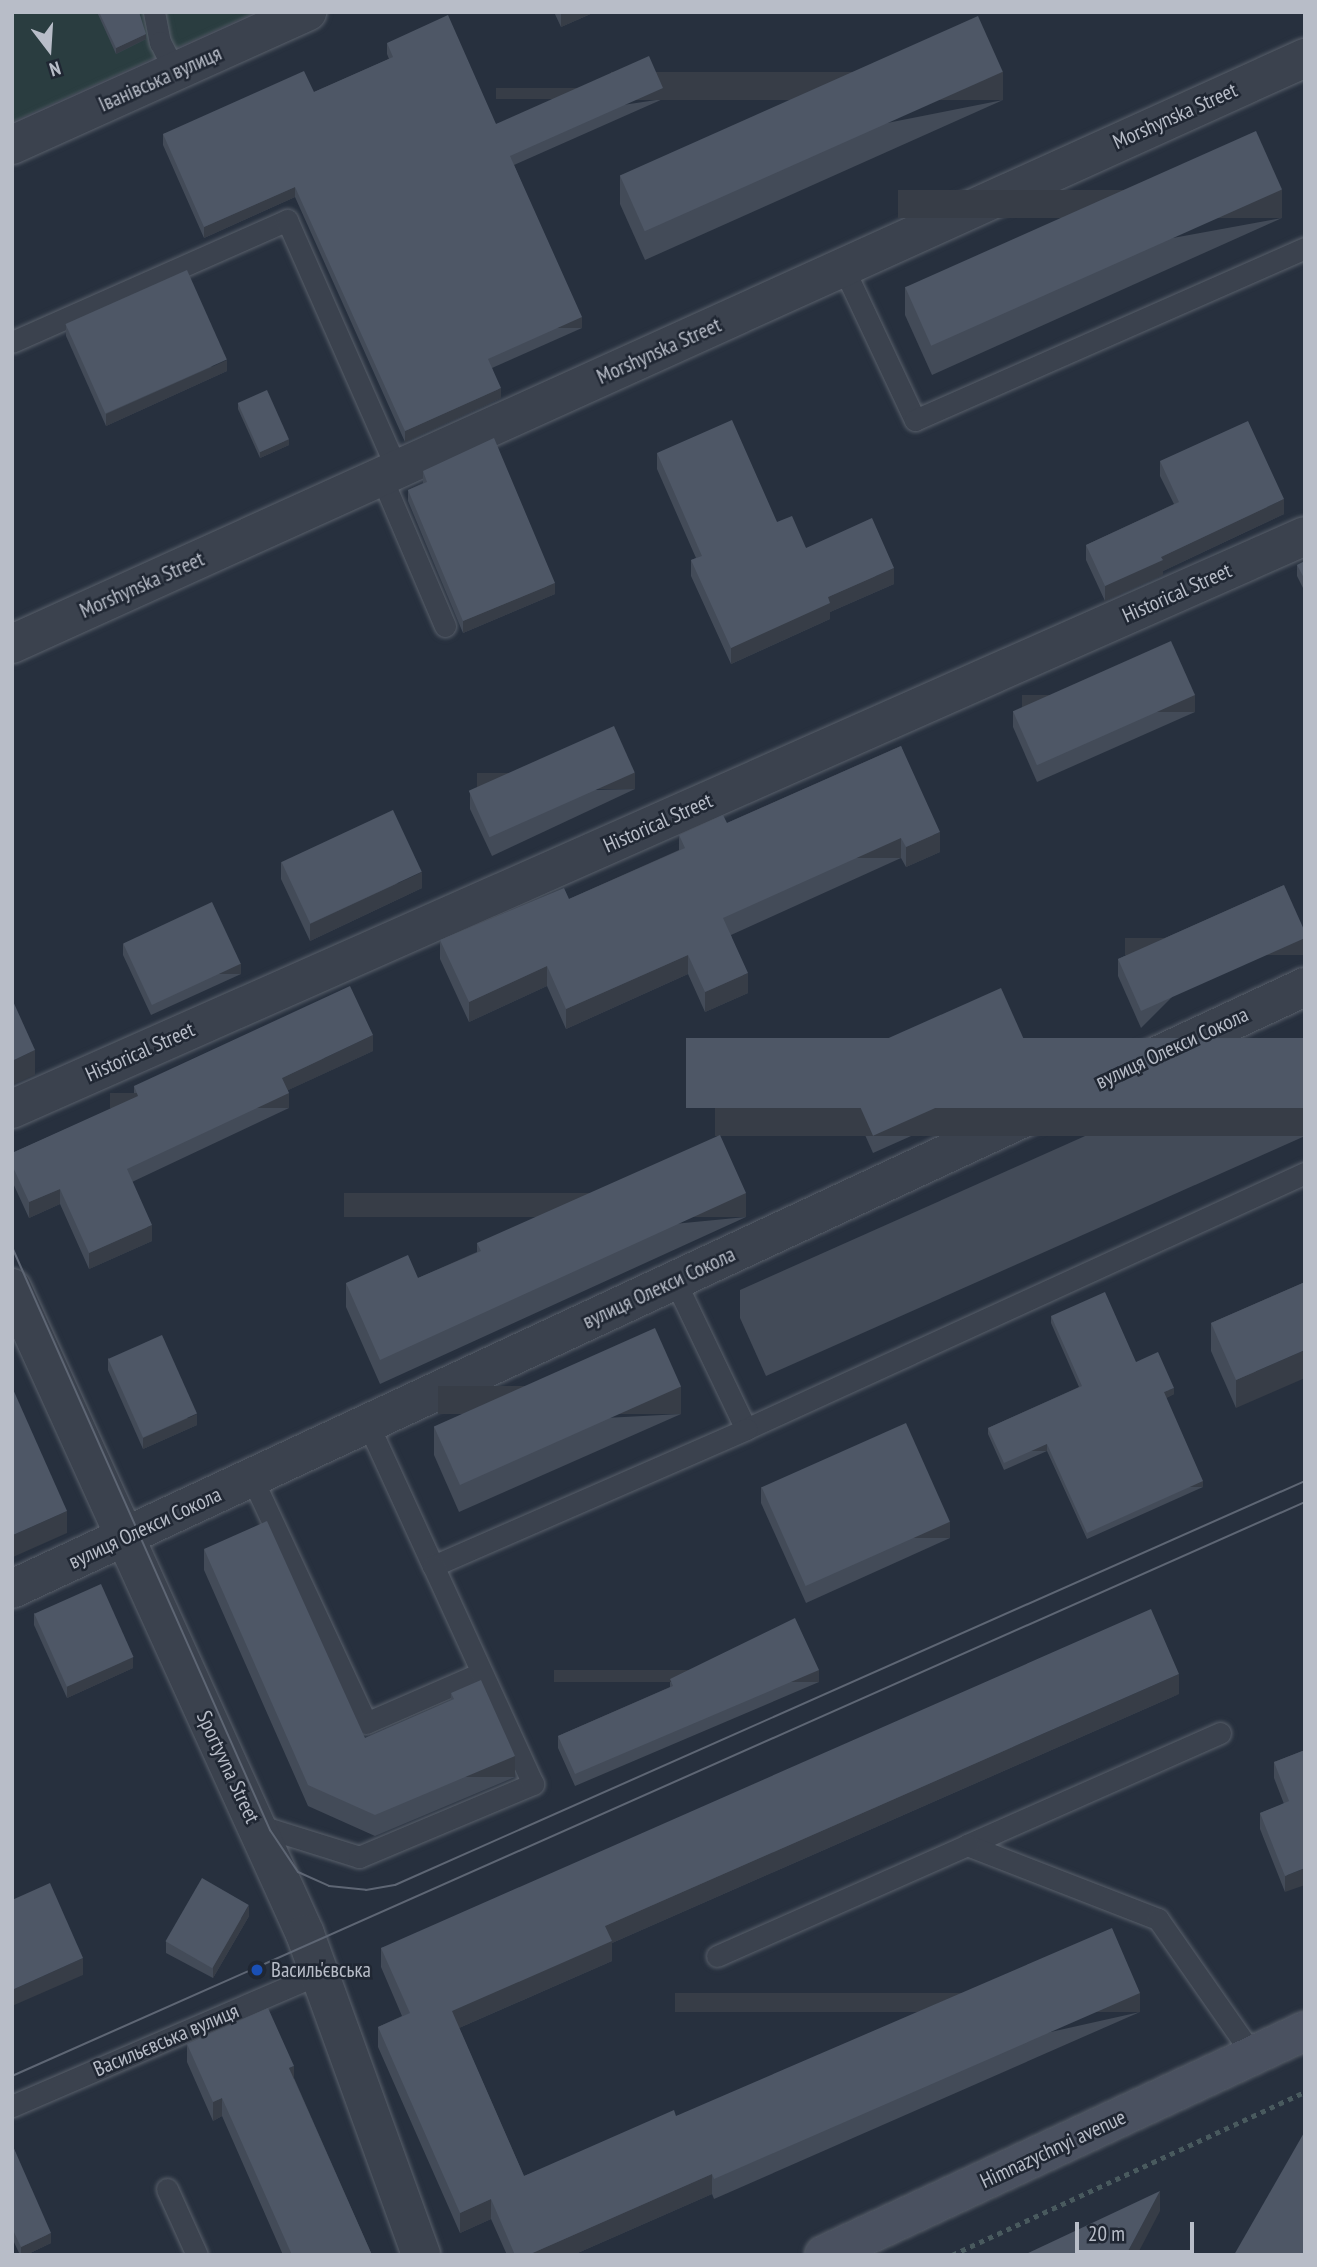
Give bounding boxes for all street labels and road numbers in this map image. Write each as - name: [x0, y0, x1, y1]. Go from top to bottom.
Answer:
- street label: Іванівська вулиця: [95, 41, 225, 117]
- street label: Morshynska Street: [1109, 77, 1241, 155]
- street label: Morshynska Street: [593, 312, 725, 390]
- street label: Morshynska Street: [76, 546, 208, 624]
- street label: Historical Street: [1119, 558, 1235, 628]
- street label: Historical Street: [600, 788, 716, 858]
- street label: вулиця Олекси Сокола: [1092, 1002, 1252, 1094]
- street label: Historical Street: [82, 1017, 198, 1087]
- street label: вулиця Олекси Сокола: [579, 1242, 739, 1334]
- street label: вулиця Олекси Сокола: [65, 1482, 225, 1574]
- street label: Sportyvna Street: [191, 1707, 265, 1827]
- street label: Васильєвська вулиця: [90, 1998, 242, 2082]
- street label: Himnazychnyi avenue: [976, 2104, 1130, 2194]

